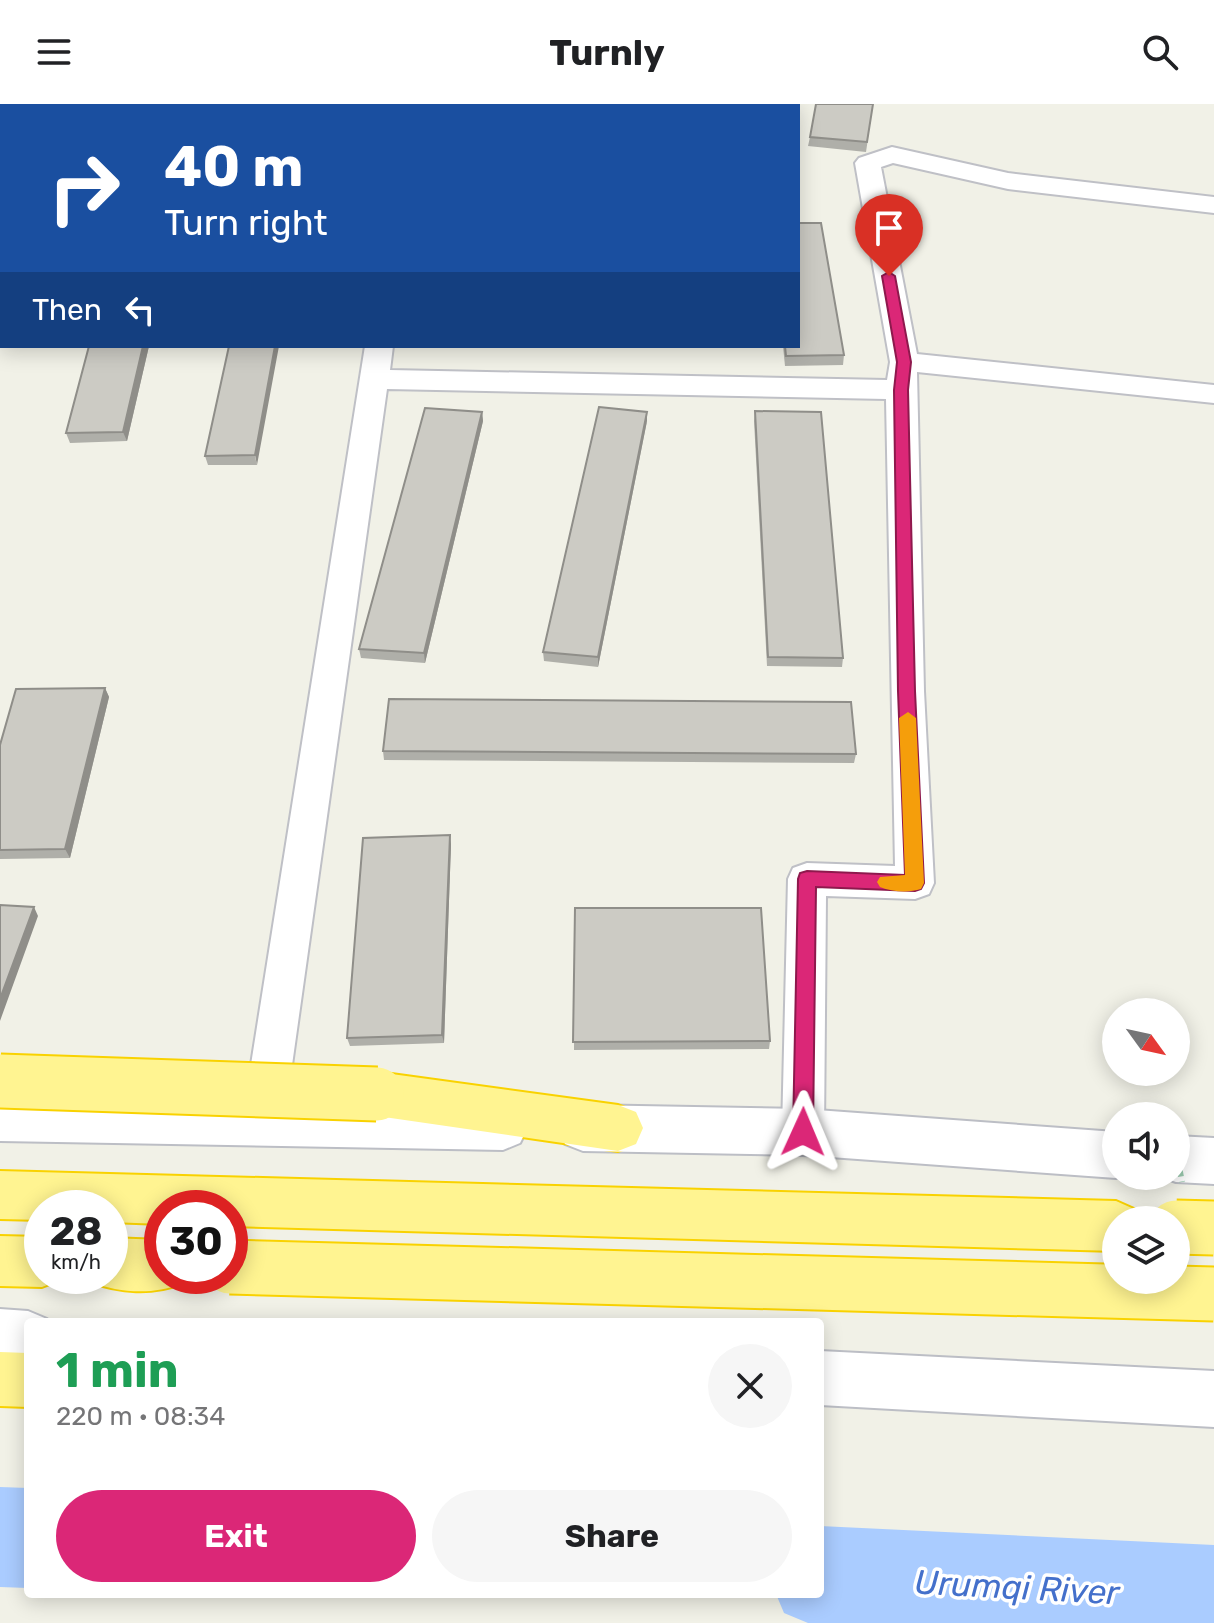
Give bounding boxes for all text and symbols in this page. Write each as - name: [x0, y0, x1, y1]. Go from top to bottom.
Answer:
- icon: menu: [32, 30, 76, 74]
- icon: search: [1138, 30, 1182, 74]
- text: Turnly: [549, 31, 665, 74]
- text: 40 m: [164, 134, 304, 200]
- icon: right: [32, 136, 136, 240]
- pin: [855, 194, 923, 276]
- text: Turn right: [164, 201, 328, 244]
- icon: arrive: [867, 206, 911, 250]
- icon: left: [118, 288, 162, 332]
- text: Then: [32, 292, 102, 328]
- north arrow: [1102, 998, 1190, 1086]
- map controls: [1102, 998, 1190, 1294]
- position arrow: [761, 1090, 845, 1174]
- button: sound: [1102, 1102, 1190, 1190]
- speed limit sign: 30: [144, 1190, 248, 1294]
- button: layers: [1102, 1206, 1190, 1294]
- text: 28: [49, 1208, 103, 1255]
- text: km/h: [51, 1250, 101, 1274]
- text: 1 min: [56, 1342, 179, 1399]
- button: close: [708, 1344, 792, 1428]
- text: 220 m · 08:34: [56, 1401, 225, 1432]
- button: Exit: [56, 1490, 416, 1582]
- button: Share: [432, 1490, 792, 1582]
- water label: Urumqi River: [914, 1562, 1122, 1613]

